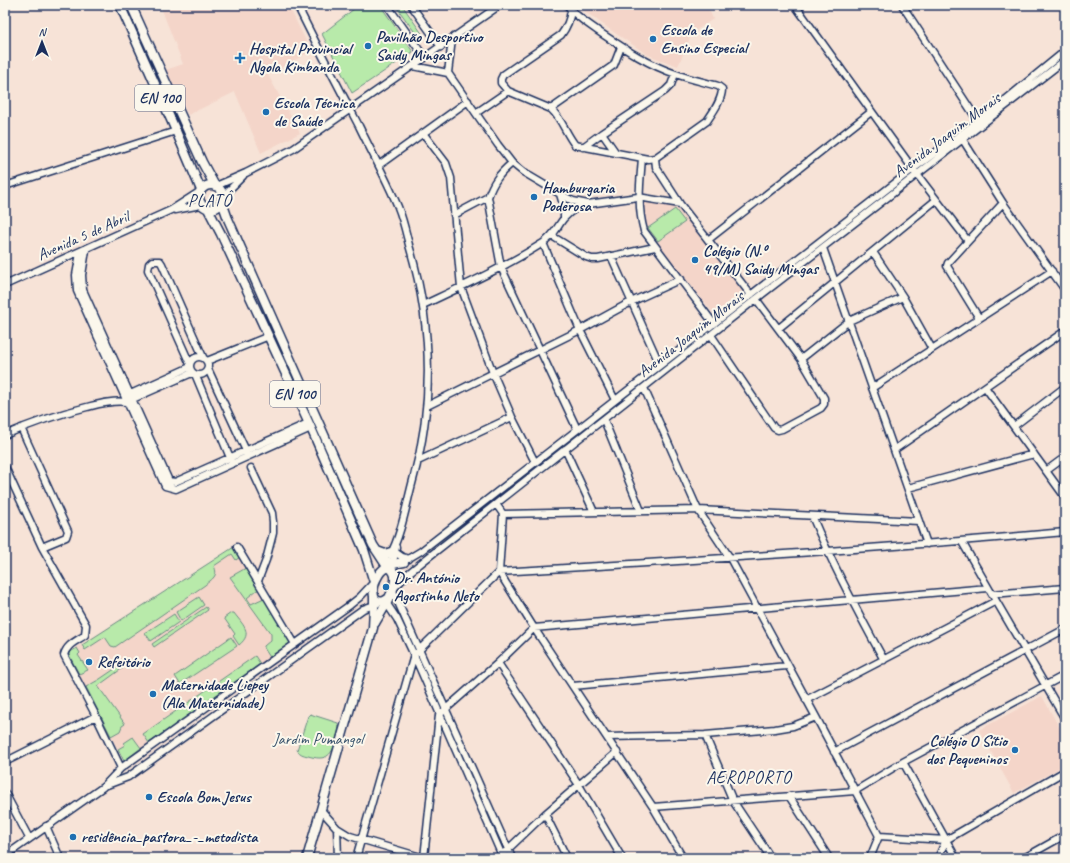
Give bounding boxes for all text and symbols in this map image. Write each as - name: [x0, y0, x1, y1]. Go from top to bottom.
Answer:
- place label: Escola de Ensino Especial: [661, 20, 750, 58]
- north arrow: [22, 22, 62, 62]
- text: N: [39, 25, 48, 39]
- place label: Pavilhão Desportivo Saidy Mingas: [376, 27, 485, 65]
- marker: Escola de Ensino Especial: [648, 34, 658, 44]
- place label: Hospital Provincial Ngola Kimbanda: [249, 39, 354, 77]
- marker: Pavilhão Desportivo Saidy Mingas: [363, 41, 373, 51]
- marker: Hospital Provincial Ngola Kimbanda: [234, 52, 246, 64]
- road number: EN 100: [135, 85, 185, 111]
- street label: Avenida Joaquim Morais: [890, 87, 1006, 182]
- place label: Escola Técnica de Saúde: [274, 93, 356, 131]
- marker: Escola Técnica de Saúde: [261, 107, 271, 117]
- place label: Hamburgaria Poderosa: [542, 178, 616, 216]
- district label: PLATÔ: [188, 190, 234, 211]
- marker: Hamburgaria Poderosa: [529, 192, 539, 202]
- street label: Avenida 5 de Abril: [34, 206, 135, 265]
- place label: Colégio (N.º 49/M) Saidy Mingas: [703, 241, 820, 279]
- marker: Colégio (N.º 49/M) Saidy Mingas: [690, 255, 700, 265]
- street label: Avenida Joaquim Morais: [634, 286, 749, 382]
- road number: EN 100: [270, 381, 320, 407]
- place label: Dr. António Agostinho Neto: [394, 568, 481, 606]
- marker: Dr. António Agostinho Neto: [381, 582, 391, 592]
- place label: Refeitório: [97, 652, 152, 672]
- marker: Refeitório: [84, 657, 94, 667]
- place label: Maternidade Liepey (Ala Maternidade): [161, 675, 270, 713]
- marker: Maternidade Liepey (Ala Maternidade): [148, 689, 158, 699]
- park label: Jardim Pumangol: [272, 729, 366, 749]
- place label: Colégio O Sítio dos Pequeninos: [926, 731, 1009, 769]
- marker: Colégio O Sítio dos Pequeninos: [1010, 745, 1020, 755]
- district label: AEROPORTO: [706, 767, 793, 788]
- place label: Escola Bom Jesus: [157, 787, 252, 807]
- marker: Escola Bom Jesus: [144, 792, 154, 802]
- place label: residência_pastora_-_metodista: [81, 827, 259, 847]
- marker: residência_pastora_-_metodista: [68, 832, 78, 842]

